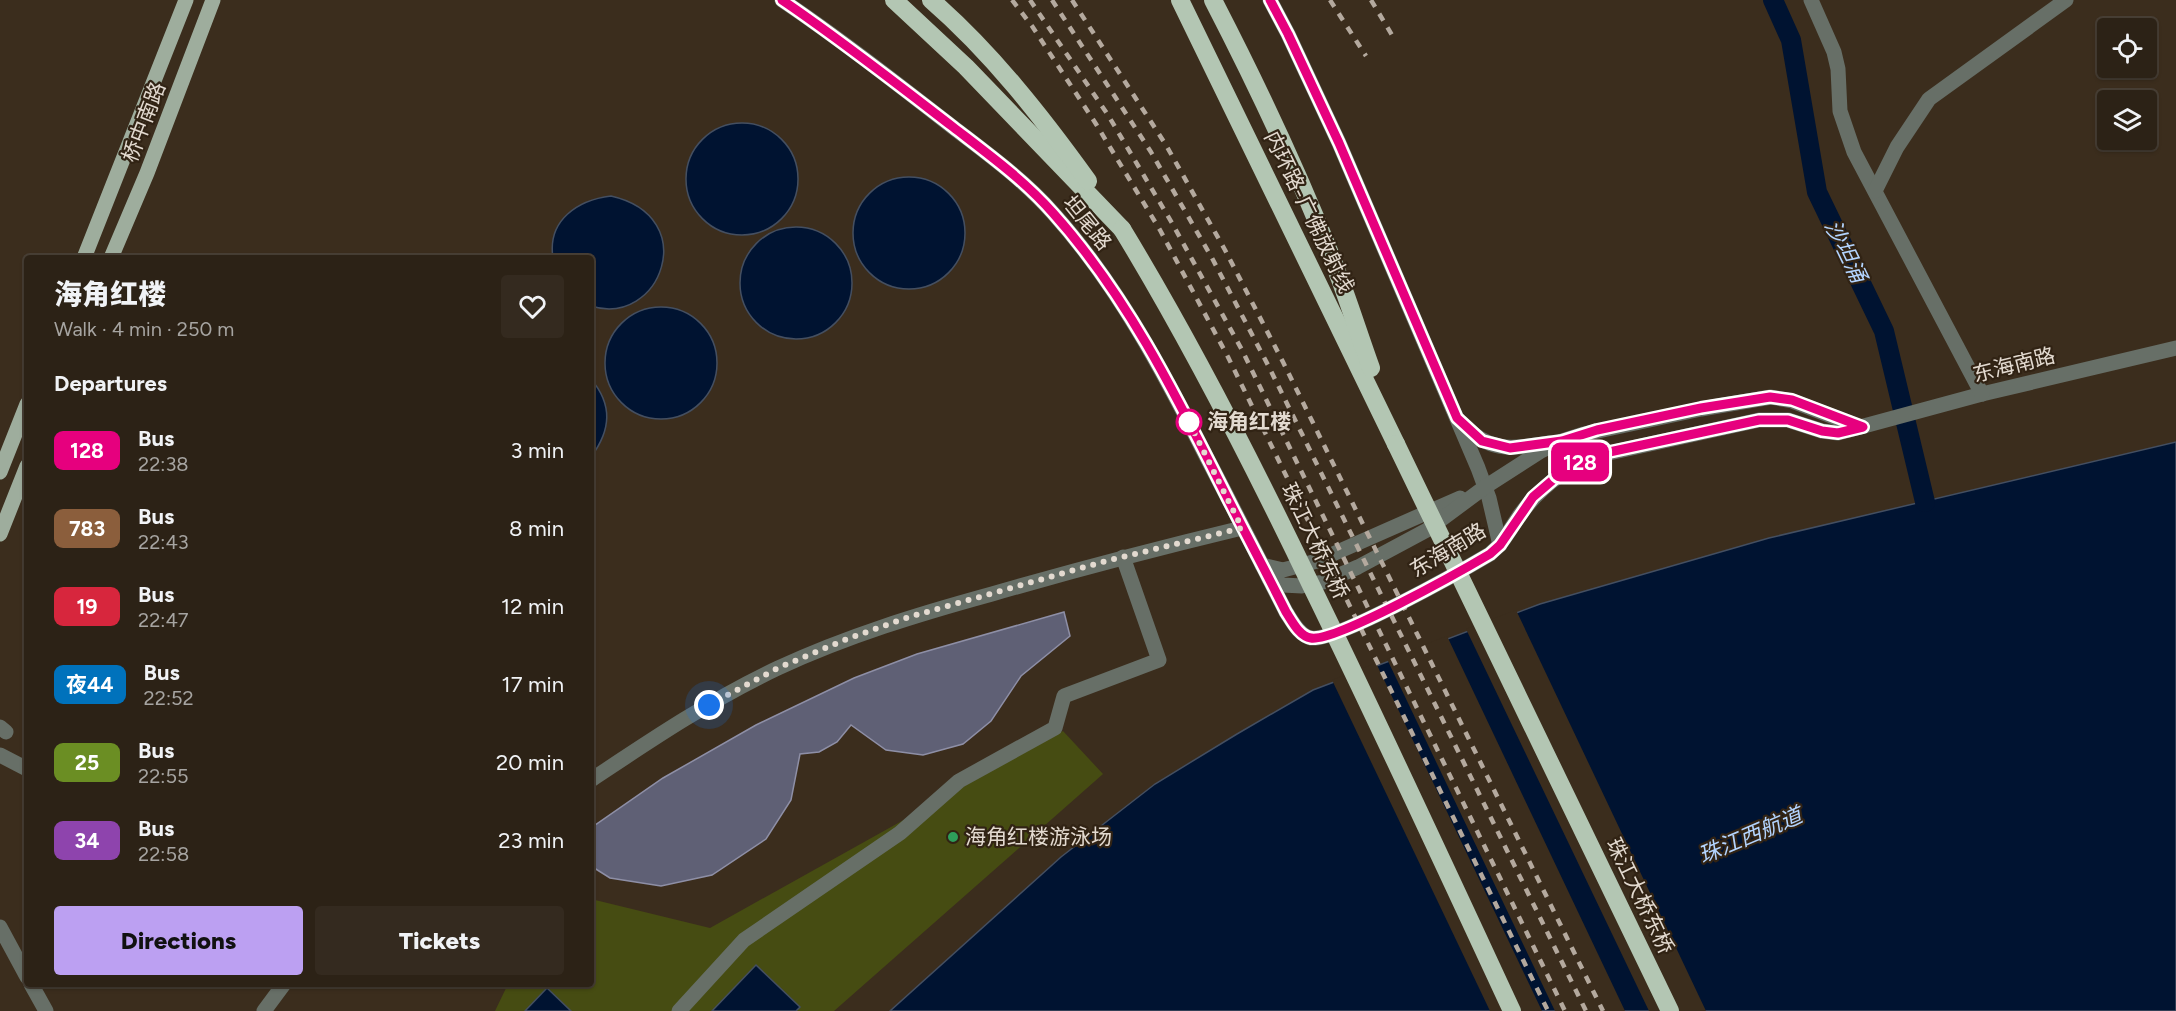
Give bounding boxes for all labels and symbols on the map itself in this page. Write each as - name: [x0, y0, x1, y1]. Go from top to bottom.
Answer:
- street label: 桥中南路: [117, 78, 170, 166]
- street label: 内环路-广佛放射线: [1259, 127, 1359, 297]
- street label: 坦尾路: [1058, 190, 1117, 255]
- water label: 沙坦涌: [1819, 216, 1873, 289]
- street label: 东海南路: [1970, 342, 2058, 387]
- marker: 海角红楼: [1176, 409, 1202, 435]
- place label: 海角红楼: [1207, 409, 1291, 434]
- line badge: 128: [1546, 442, 1614, 482]
- street label: 珠江大桥东桥: [1277, 479, 1354, 603]
- street label: 东海南路: [1405, 517, 1490, 582]
- your location: [694, 690, 724, 720]
- water label: 珠江西航道: [1694, 800, 1809, 869]
- place label: 海角红楼游泳场: [965, 824, 1112, 849]
- marker: 海角红楼游泳场: [946, 830, 960, 844]
- street label: 珠江大桥东桥: [1602, 834, 1679, 958]

